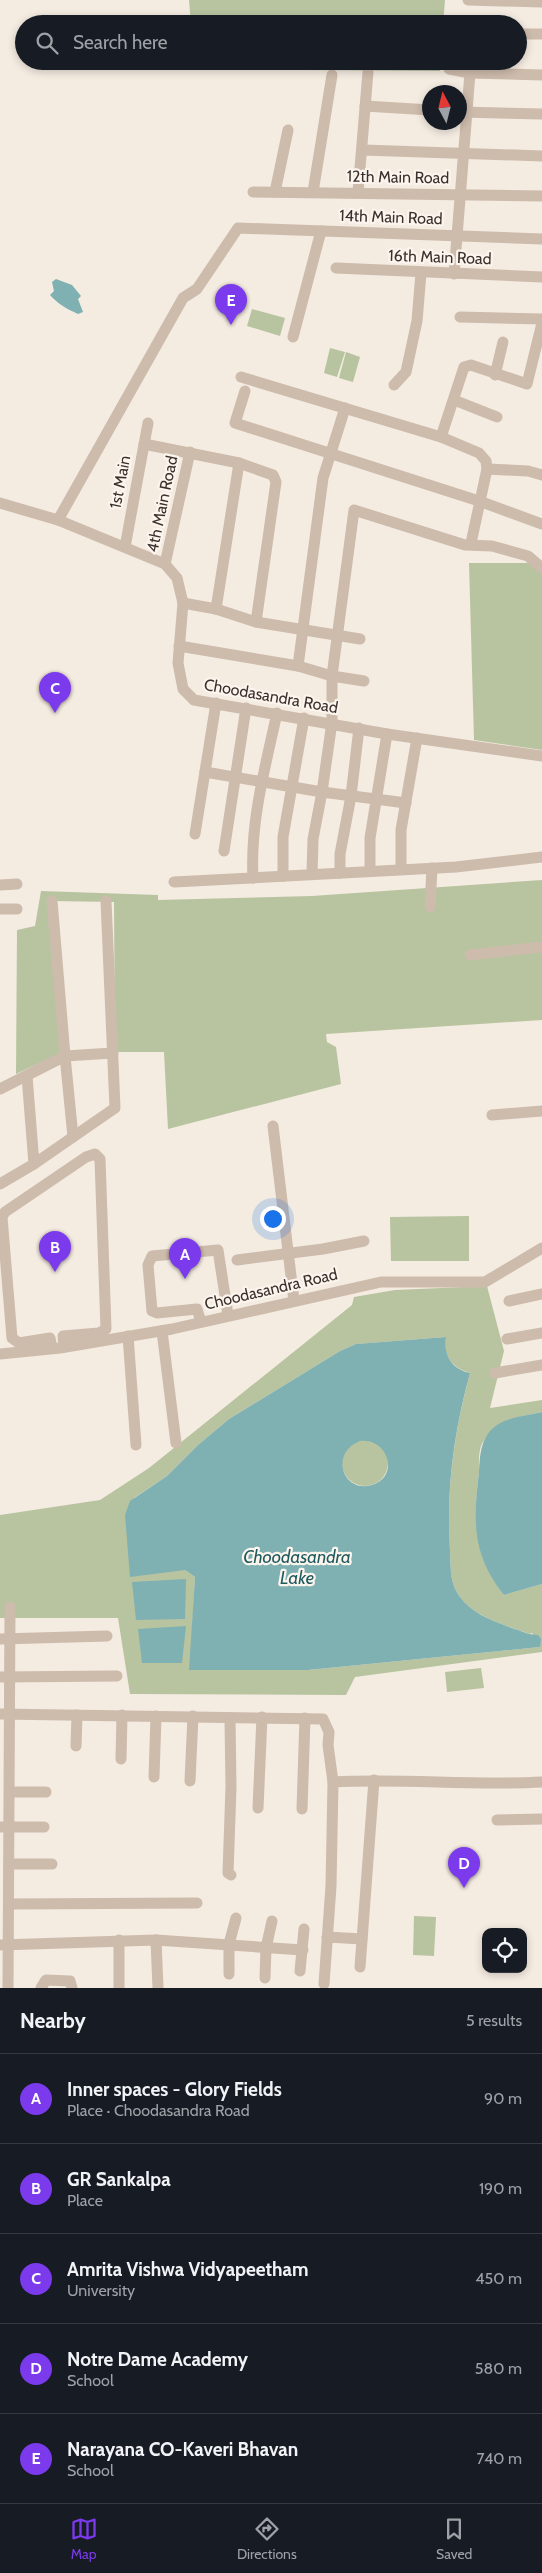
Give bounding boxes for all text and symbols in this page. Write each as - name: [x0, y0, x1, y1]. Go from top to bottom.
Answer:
- search box: [15, 15, 527, 70]
- icon: search: [33, 29, 61, 57]
- text: Search here: [73, 31, 167, 54]
- north arrow: [422, 85, 467, 130]
- street label: 12th Main Road: [347, 167, 449, 187]
- street label: 14th Main Road: [339, 206, 443, 228]
- street label: 16th Main Road: [388, 246, 492, 268]
- pin: E: [215, 284, 247, 325]
- street label: 1st Main: [106, 454, 134, 510]
- street label: 4th Main Road: [143, 454, 181, 554]
- pin: C: [39, 672, 71, 713]
- street label: Choodasandra Road: [203, 675, 339, 717]
- your location: [260, 1206, 286, 1232]
- pin: B: [39, 1231, 71, 1272]
- pin: A: [169, 1238, 201, 1279]
- street label: Choodasandra Road: [203, 1264, 339, 1314]
- water label: Choodasandra Lake: [243, 1546, 351, 1589]
- pin: D: [448, 1847, 480, 1888]
- map controls: [482, 1928, 527, 1973]
- button: locate: [482, 1928, 527, 1973]
- text: Nearby: [20, 2008, 86, 2033]
- text: 5 results: [466, 2011, 522, 2030]
- text: Inner spaces - Glory Fields: [67, 2078, 282, 2101]
- text: A: [31, 2089, 41, 2108]
- text: 90 m: [484, 2089, 522, 2108]
- text: Place · Choodasandra Road: [67, 2101, 250, 2120]
- text: GR Sankalpa: [67, 2168, 171, 2191]
- text: B: [31, 2179, 41, 2198]
- text: 190 m: [479, 2179, 522, 2198]
- text: Place: [67, 2191, 103, 2210]
- text: Amrita Vishwa Vidyapeetham: [67, 2258, 309, 2281]
- text: C: [31, 2269, 41, 2288]
- text: 450 m: [475, 2269, 522, 2288]
- text: University: [67, 2281, 135, 2300]
- text: Notre Dame Academy: [67, 2348, 248, 2371]
- text: D: [30, 2359, 42, 2378]
- text: 580 m: [475, 2359, 522, 2378]
- text: School: [67, 2371, 114, 2390]
- text: Narayana CO-Kaveri Bhavan: [67, 2438, 298, 2461]
- text: E: [31, 2449, 41, 2468]
- text: 740 m: [476, 2449, 522, 2468]
- text: School: [67, 2461, 114, 2480]
- tab: Map: [70, 2515, 98, 2563]
- tab: Directions: [237, 2515, 297, 2563]
- tab: Saved: [436, 2515, 472, 2563]

